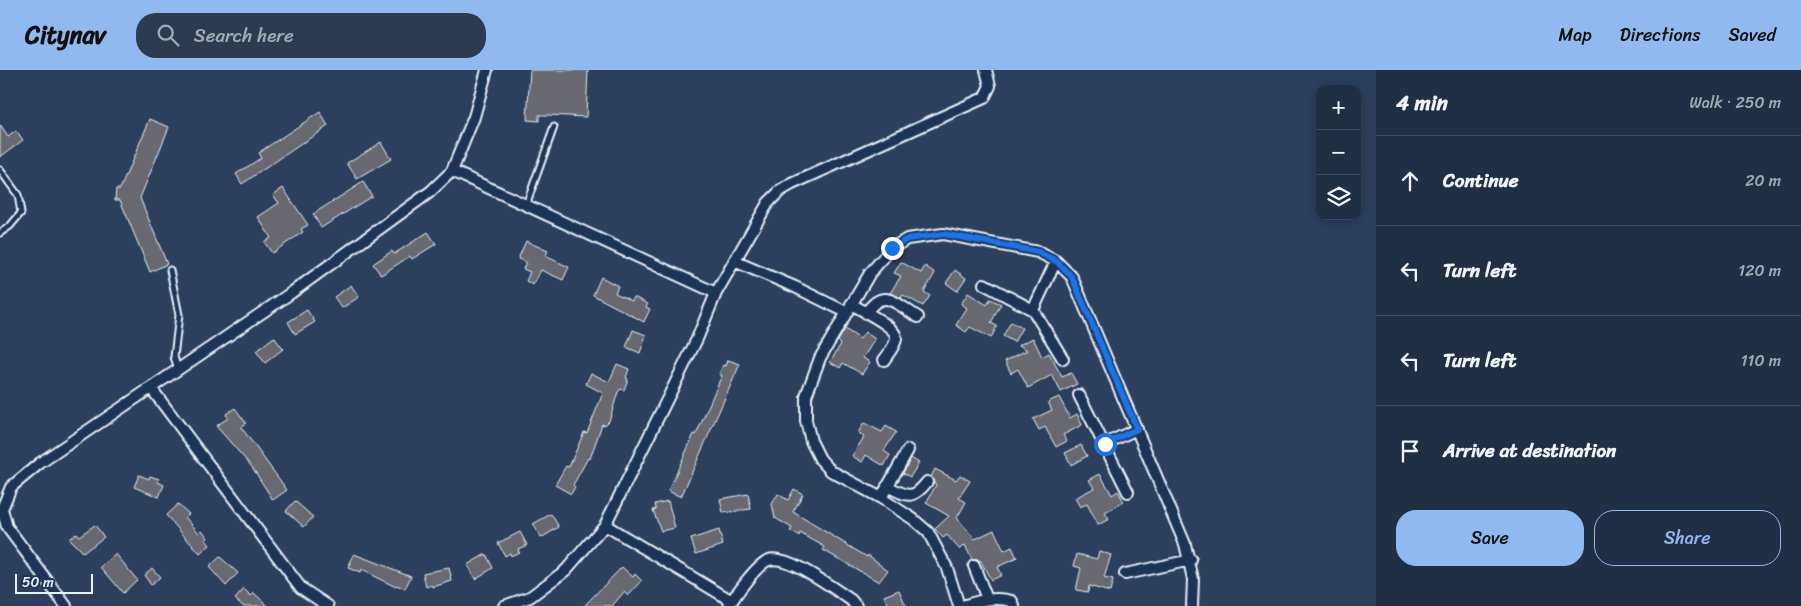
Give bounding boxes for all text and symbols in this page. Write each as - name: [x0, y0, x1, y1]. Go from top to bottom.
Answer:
- search box: [136, 13, 486, 58]
- text: Citynav: [25, 14, 106, 56]
- text: Search here: [194, 19, 294, 52]
- text: Map: [1559, 19, 1592, 51]
- text: Directions: [1620, 19, 1701, 51]
- text: Saved: [1729, 19, 1776, 51]
- icon: search: [154, 21, 182, 49]
- text: 4 min: [1396, 84, 1448, 122]
- map controls: [1316, 85, 1361, 220]
- button: +: [1316, 85, 1361, 130]
- text: Walk · 250 m: [1689, 88, 1781, 117]
- button: −: [1316, 130, 1361, 175]
- text: Continue: [1443, 164, 1519, 197]
- text: 20 m: [1745, 166, 1781, 195]
- icon: ahead: [1396, 167, 1424, 195]
- button: layers: [1316, 175, 1361, 220]
- route end: [881, 237, 904, 260]
- text: Turn left: [1443, 254, 1516, 287]
- text: 120 m: [1738, 256, 1781, 285]
- icon: left: [1396, 257, 1424, 285]
- text: Turn left: [1443, 344, 1516, 377]
- text: 110 m: [1741, 346, 1781, 375]
- icon: left: [1396, 347, 1424, 375]
- route start: [1094, 433, 1117, 456]
- text: Arrive at destination: [1443, 434, 1616, 467]
- icon: arrive: [1396, 437, 1424, 465]
- button: Save: [1396, 510, 1584, 566]
- button: Share: [1594, 510, 1781, 566]
- text: 50 m: [22, 570, 54, 595]
- scale bar: [15, 571, 92, 594]

